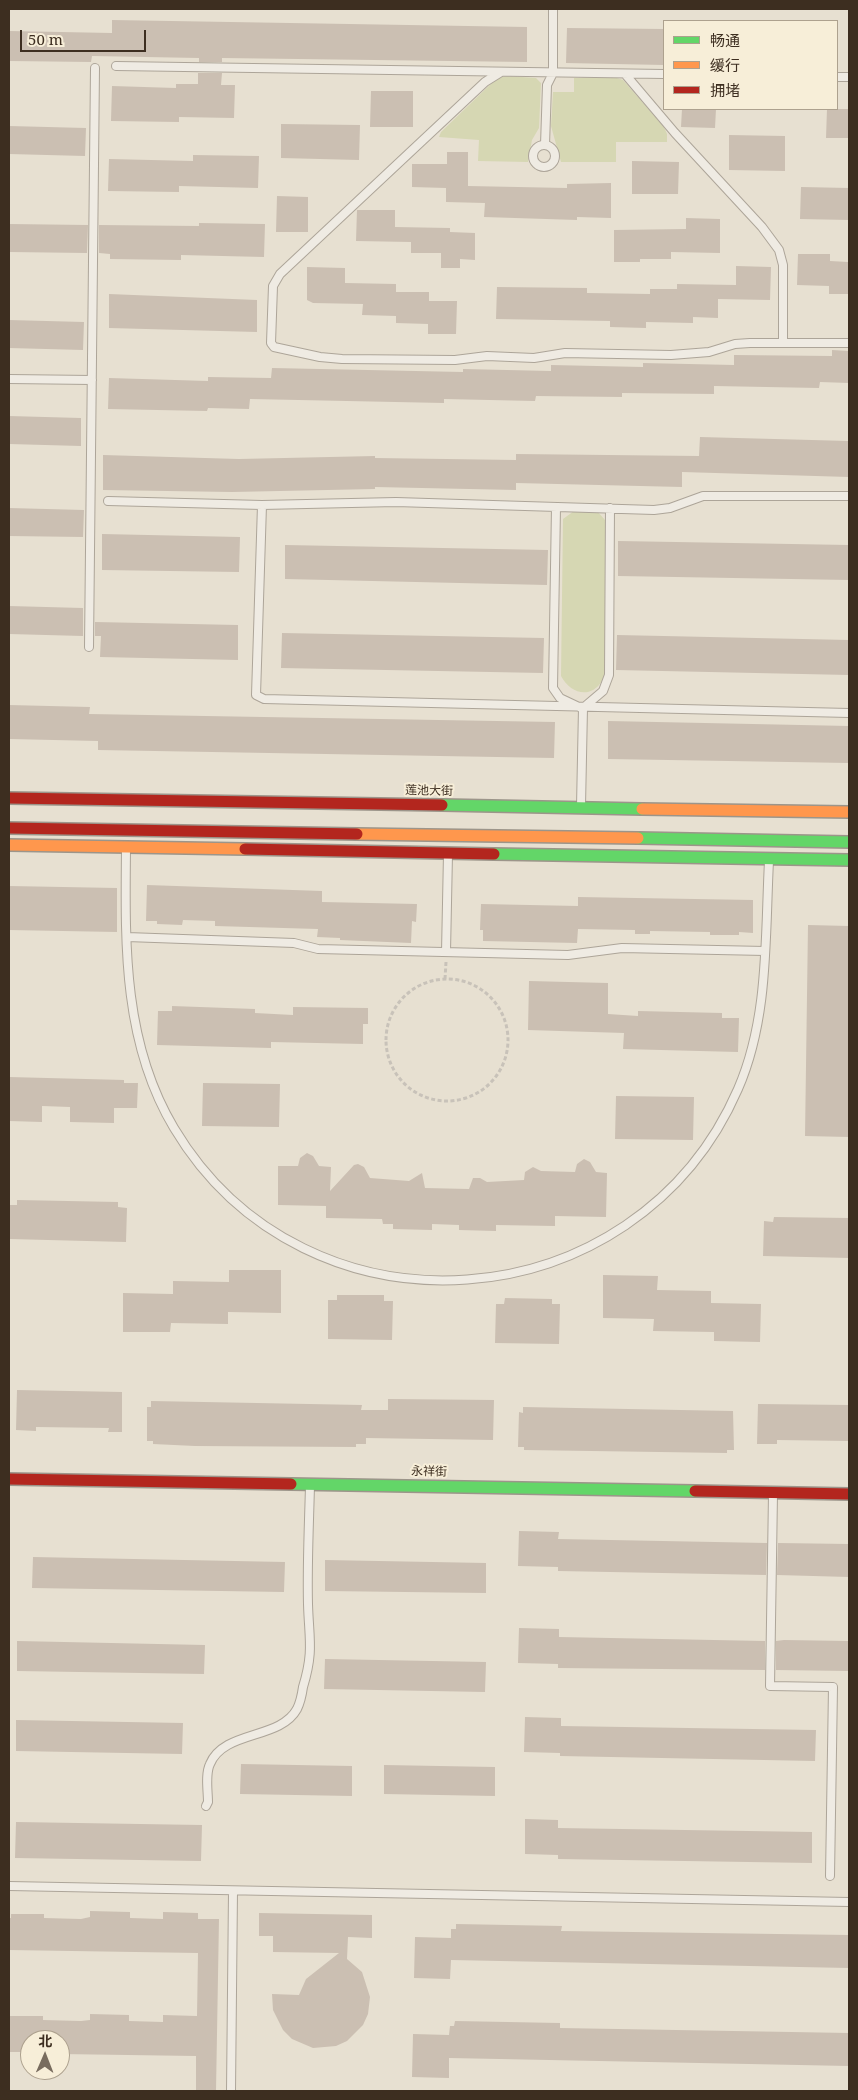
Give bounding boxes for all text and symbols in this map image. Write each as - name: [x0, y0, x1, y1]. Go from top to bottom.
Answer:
- scale bar: [22, 20, 149, 52]
- legend: [663, 20, 838, 110]
- text: 50 m: [28, 29, 63, 49]
- text: 畅通: [710, 30, 740, 50]
- text: 缓行: [710, 55, 740, 75]
- text: 拥堵: [710, 80, 740, 100]
- street label: 莲池大街: [405, 783, 453, 799]
- street label: 永祥街: [411, 1464, 447, 1480]
- north arrow: [20, 2030, 70, 2080]
- text: 北: [38, 2031, 52, 2050]

